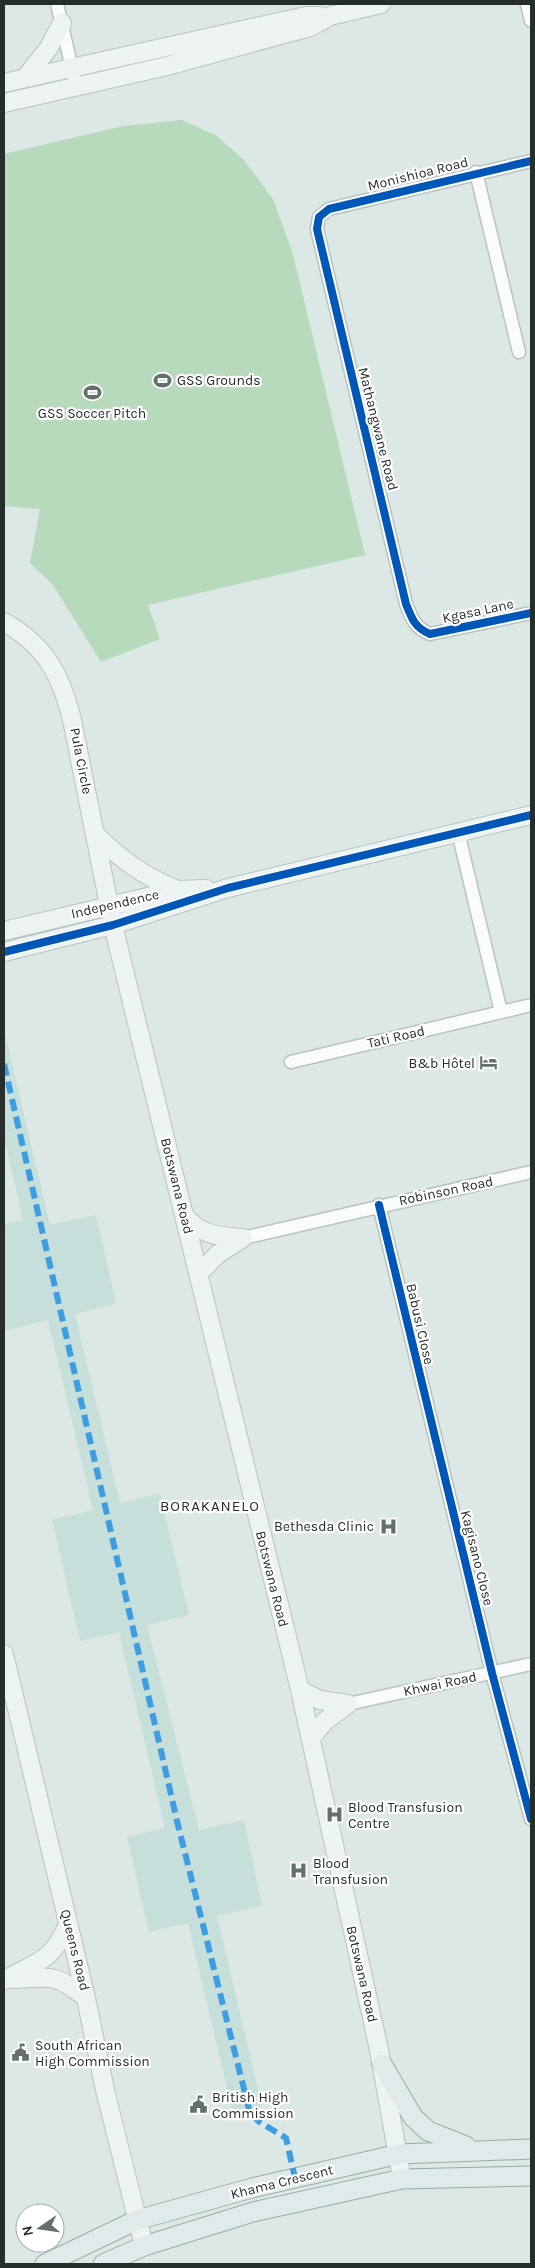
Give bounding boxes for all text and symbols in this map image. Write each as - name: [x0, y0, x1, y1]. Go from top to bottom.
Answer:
- street label: Monishioa Road: [366, 153, 470, 195]
- street label: Mathangwane Road: [354, 366, 402, 492]
- sports icon: GSS Grounds: [153, 370, 173, 390]
- place label: GSS Grounds: [177, 372, 261, 389]
- sports icon: GSS Soccer Pitch: [82, 383, 102, 403]
- place label: GSS Soccer Pitch: [38, 405, 146, 422]
- street label: Kgasa Lane: [441, 595, 515, 627]
- street label: Pula Circle: [66, 726, 96, 796]
- street label: Independence: [69, 886, 161, 922]
- street label: Tati Road: [366, 1022, 426, 1052]
- hotel icon: B&b Hôtel: [479, 1053, 499, 1073]
- place label: B&b Hôtel: [408, 1055, 475, 1072]
- street label: Botswana Road: [157, 1136, 197, 1236]
- street label: Robinson Road: [397, 1173, 495, 1209]
- street label: Babusi Close: [402, 1282, 438, 1366]
- district label: BORAKANELO: [160, 1497, 260, 1515]
- street label: Kagisano Close: [457, 1509, 497, 1607]
- hospital icon: Bethesda Clinic: [378, 1516, 398, 1536]
- place label: Bethesda Clinic: [274, 1518, 374, 1535]
- street label: Botswana Road: [252, 1529, 292, 1629]
- street label: Khwai Road: [402, 1668, 478, 1700]
- place label: Blood Transfusion Centre: [348, 1799, 463, 1832]
- hospital icon: Blood Transfusion Centre: [324, 1805, 344, 1825]
- place label: Blood Transfusion: [313, 1855, 388, 1888]
- hospital icon: Blood Transfusion: [289, 1861, 309, 1881]
- street label: Queens Road: [57, 1908, 93, 1992]
- street label: Botswana Road: [343, 1924, 381, 2024]
- place label: South African High Commission: [35, 2037, 150, 2070]
- public building icon: South African High Commission: [11, 2043, 31, 2063]
- place label: British High Commission: [212, 2089, 294, 2122]
- public building icon: British High Commission: [188, 2095, 208, 2115]
- street label: Khama Crescent: [229, 2161, 335, 2203]
- north arrow: [15, 2203, 65, 2253]
- text: N: [18, 2224, 37, 2238]

